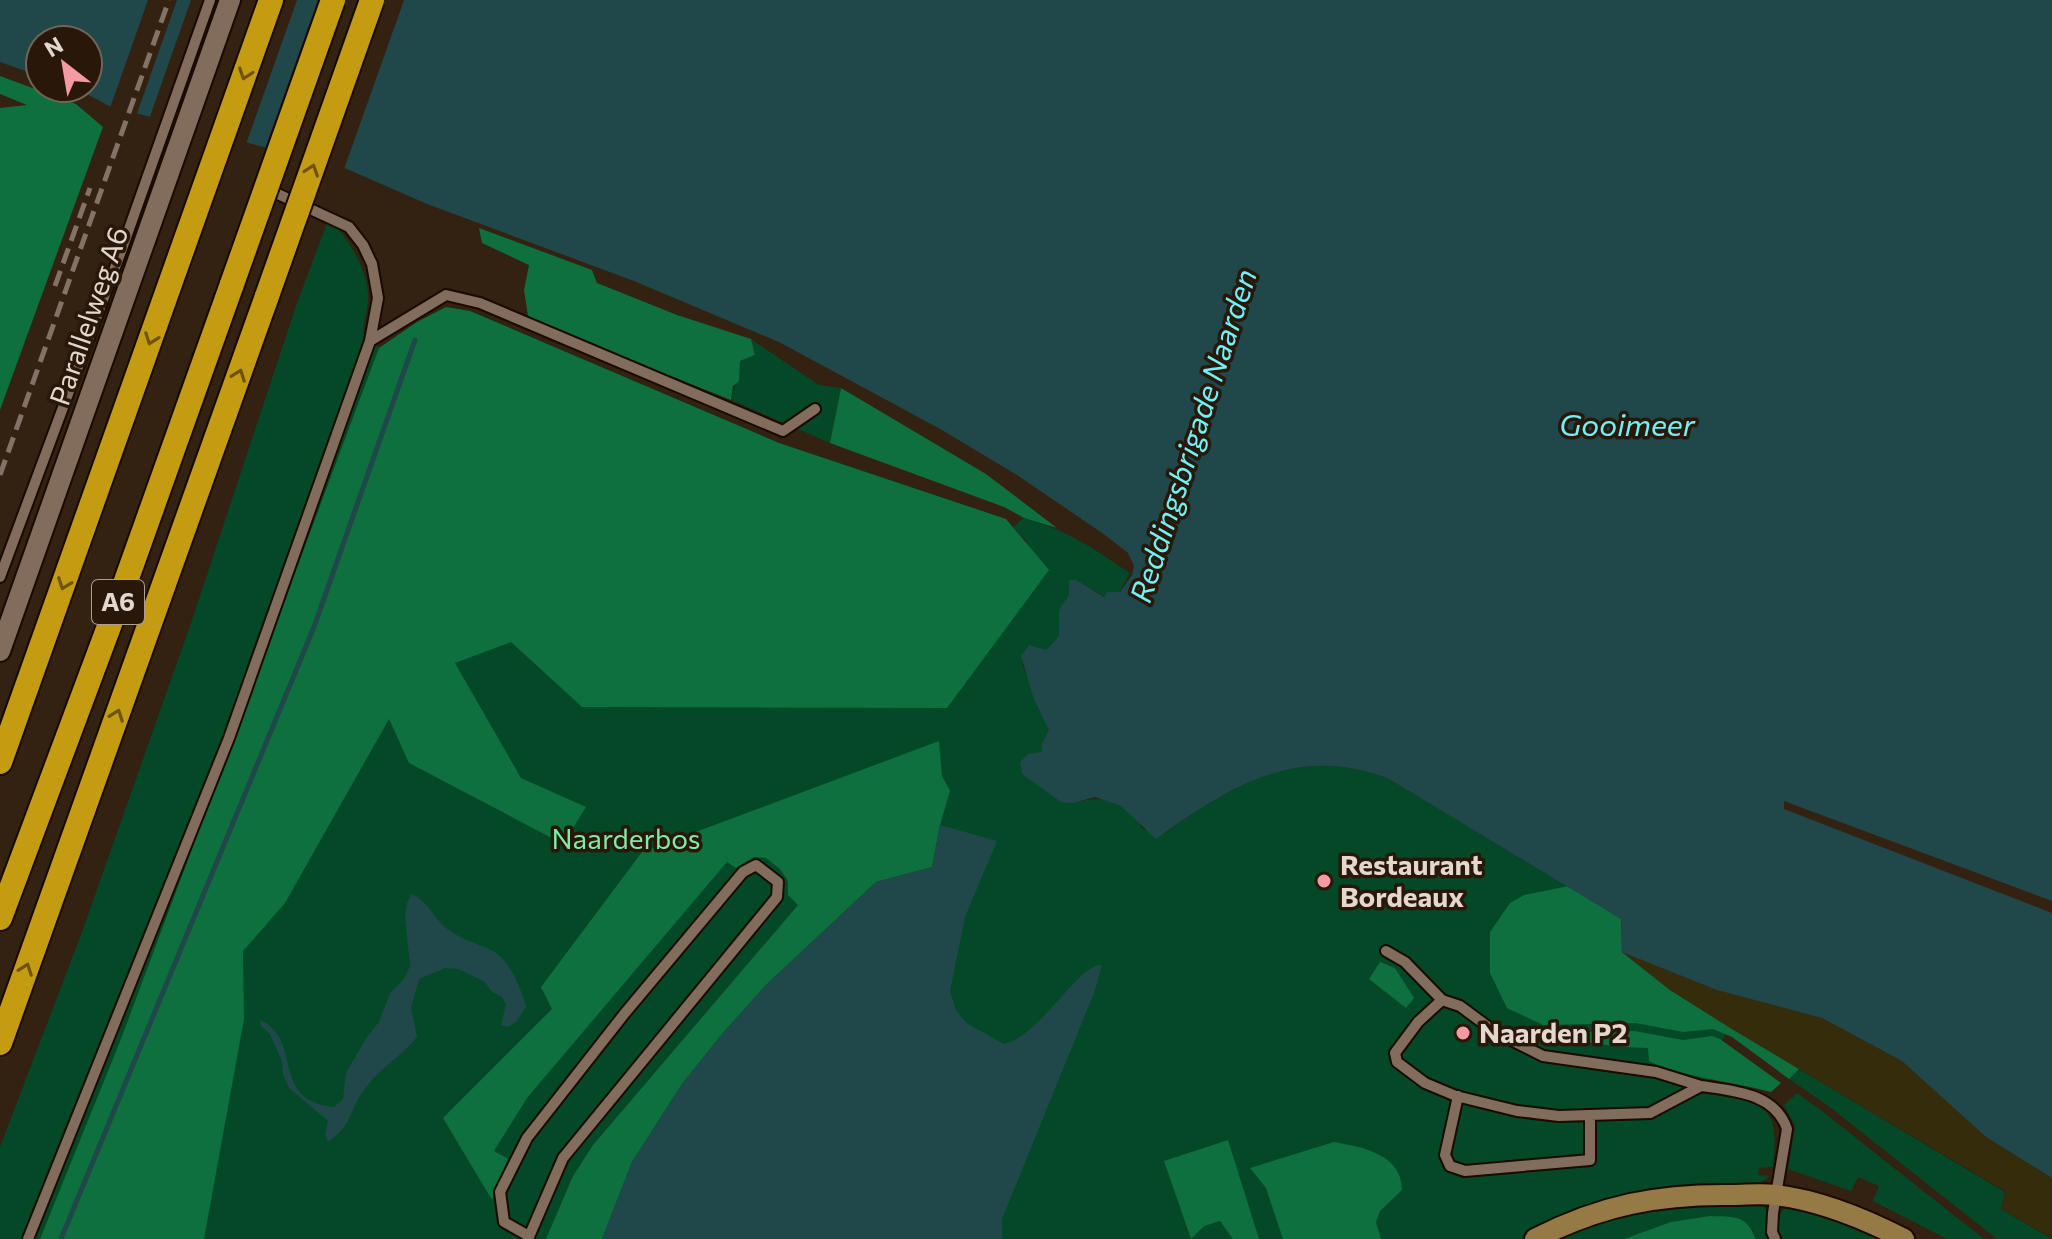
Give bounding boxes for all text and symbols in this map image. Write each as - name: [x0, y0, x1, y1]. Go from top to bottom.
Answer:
- north arrow: [24, 24, 104, 104]
- text: N: [39, 31, 67, 62]
- one-way arrow: [238, 66, 255, 80]
- one-way arrow: [302, 164, 318, 178]
- street label: Parallelweg A6: [42, 222, 135, 410]
- water label: Reddingsbrigade Naarden: [1120, 264, 1263, 607]
- one-way arrow: [145, 331, 161, 345]
- one-way arrow: [229, 369, 246, 383]
- water label: Gooimeer: [1559, 405, 1696, 442]
- one-way arrow: [57, 576, 74, 590]
- road number: A6: [92, 580, 144, 624]
- one-way arrow: [107, 709, 123, 723]
- park label: Naarderbos: [552, 821, 700, 855]
- place label: Restaurant Bordeaux: [1340, 847, 1483, 913]
- marker: Restaurant Bordeaux: [1315, 872, 1333, 890]
- one-way arrow: [16, 963, 33, 977]
- place label: Naarden P2: [1479, 1015, 1627, 1049]
- marker: Naarden P2: [1454, 1024, 1472, 1042]

